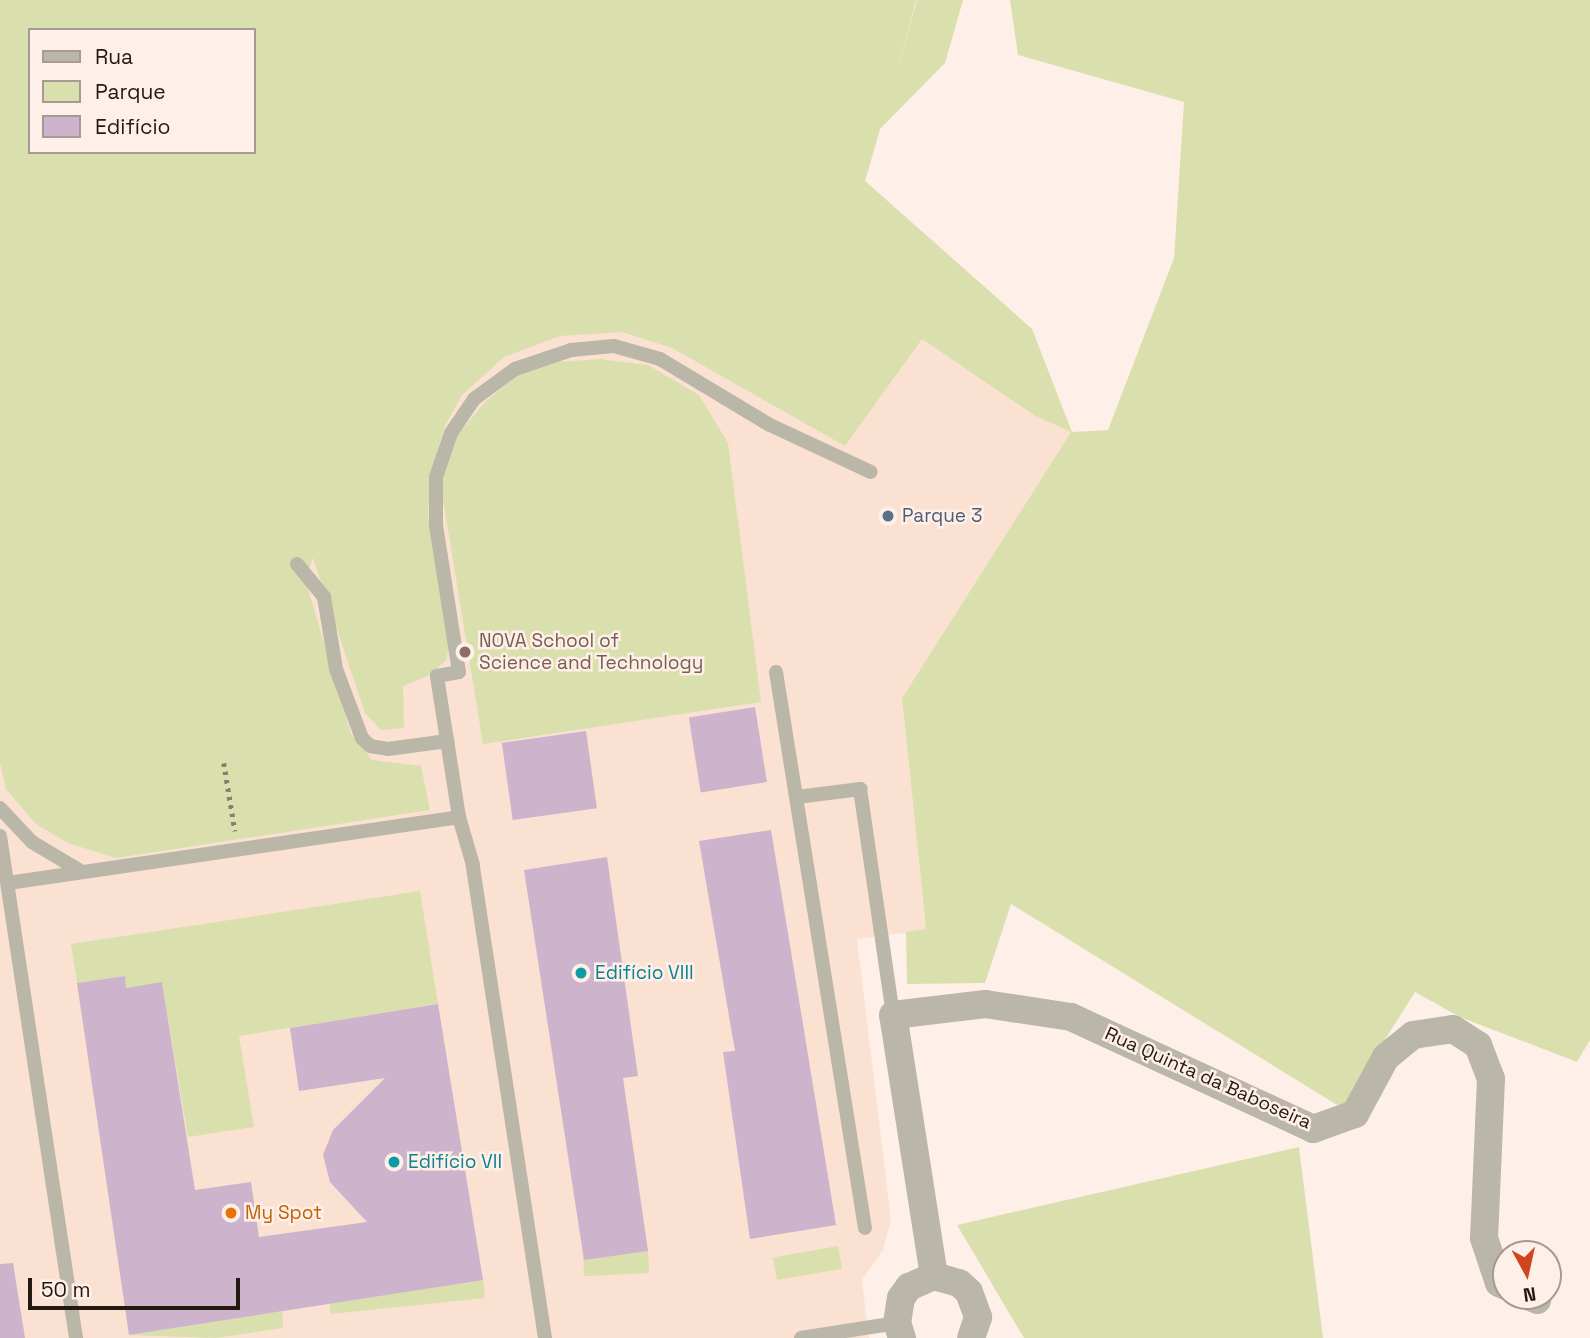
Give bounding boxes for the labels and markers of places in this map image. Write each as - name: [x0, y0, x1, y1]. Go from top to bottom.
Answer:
- place label: Parque 3: [902, 505, 982, 527]
- marker: Parque 3: [880, 508, 896, 524]
- place label: NOVA School of Science and Technology: [479, 630, 704, 674]
- marker: NOVA School of Science and Technology: [457, 644, 473, 660]
- place label: Edifício VIII: [595, 962, 694, 984]
- marker: Edifício VIII: [573, 965, 589, 981]
- place label: Edifício VII: [408, 1151, 502, 1173]
- marker: Edifício VII: [386, 1154, 402, 1170]
- place label: My Spot: [245, 1202, 322, 1224]
- marker: My Spot: [223, 1205, 239, 1221]

